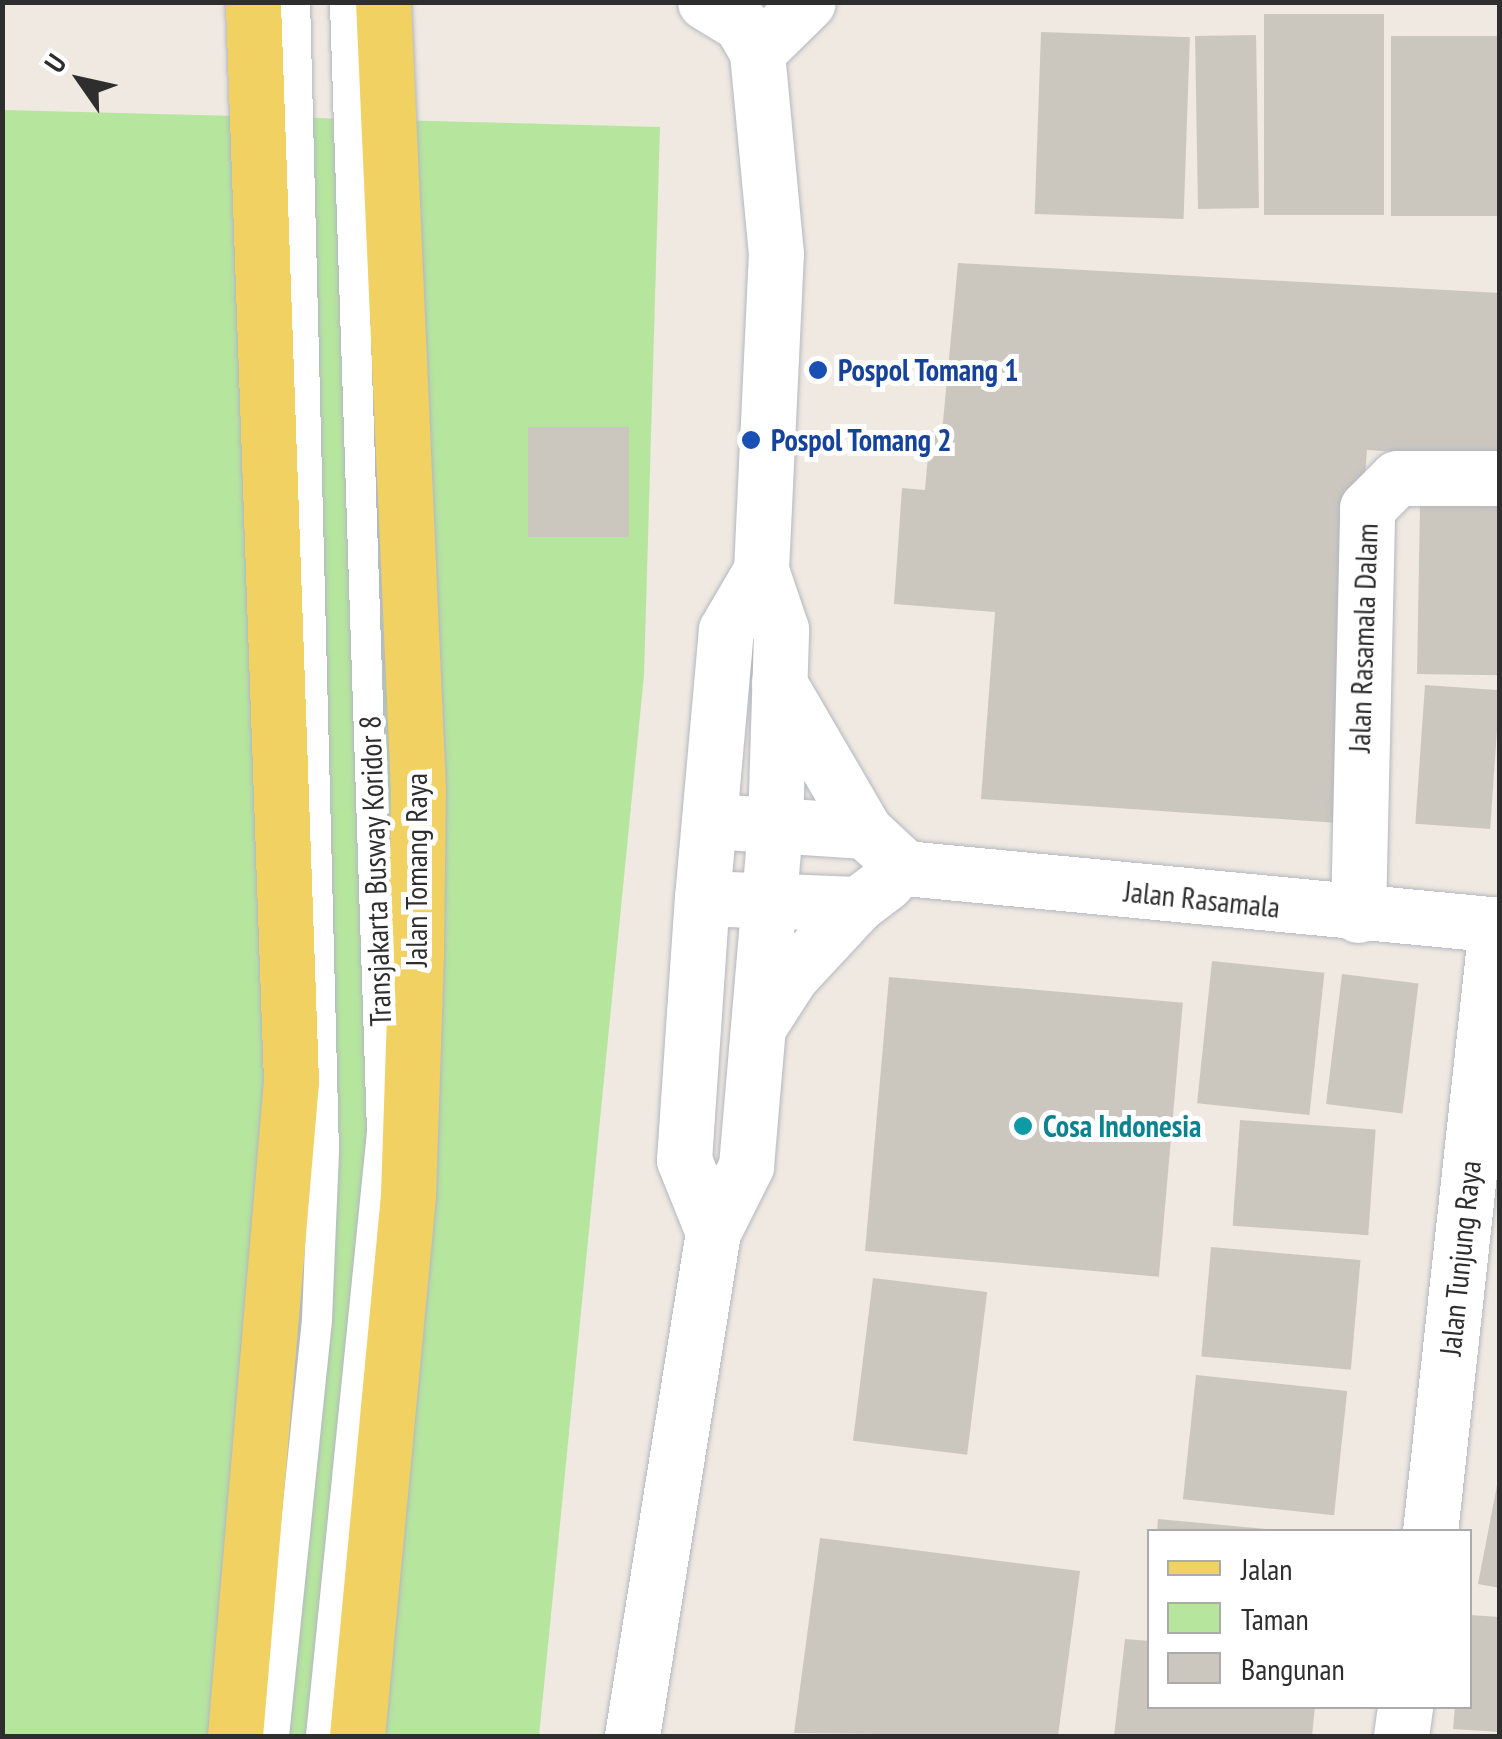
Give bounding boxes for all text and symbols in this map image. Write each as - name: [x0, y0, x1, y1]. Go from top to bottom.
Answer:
- north arrow: [30, 30, 130, 130]
- text: U: [35, 47, 74, 79]
- place label: Pospol Tomang 1: [838, 352, 1019, 388]
- marker: Pospol Tomang 1: [807, 359, 829, 381]
- place label: Pospol Tomang 2: [771, 422, 952, 458]
- marker: Pospol Tomang 2: [740, 429, 762, 451]
- street label: Jalan Rasamala Dalam: [1341, 523, 1385, 753]
- street label: Transjakarta Busway Koridor 8: [352, 714, 398, 1028]
- street label: Jalan Tomang Raya: [398, 773, 434, 967]
- street label: Jalan Rasamala: [1122, 873, 1282, 925]
- place label: Cosa Indonesia: [1043, 1108, 1201, 1144]
- marker: Cosa Indonesia: [1012, 1115, 1034, 1137]
- street label: Jalan Tunjung Raya: [1432, 1158, 1488, 1358]
- legend: [1147, 1529, 1472, 1709]
- text: Jalan: [1241, 1549, 1292, 1588]
- text: Taman: [1241, 1599, 1309, 1638]
- text: Bangunan: [1241, 1649, 1345, 1688]

